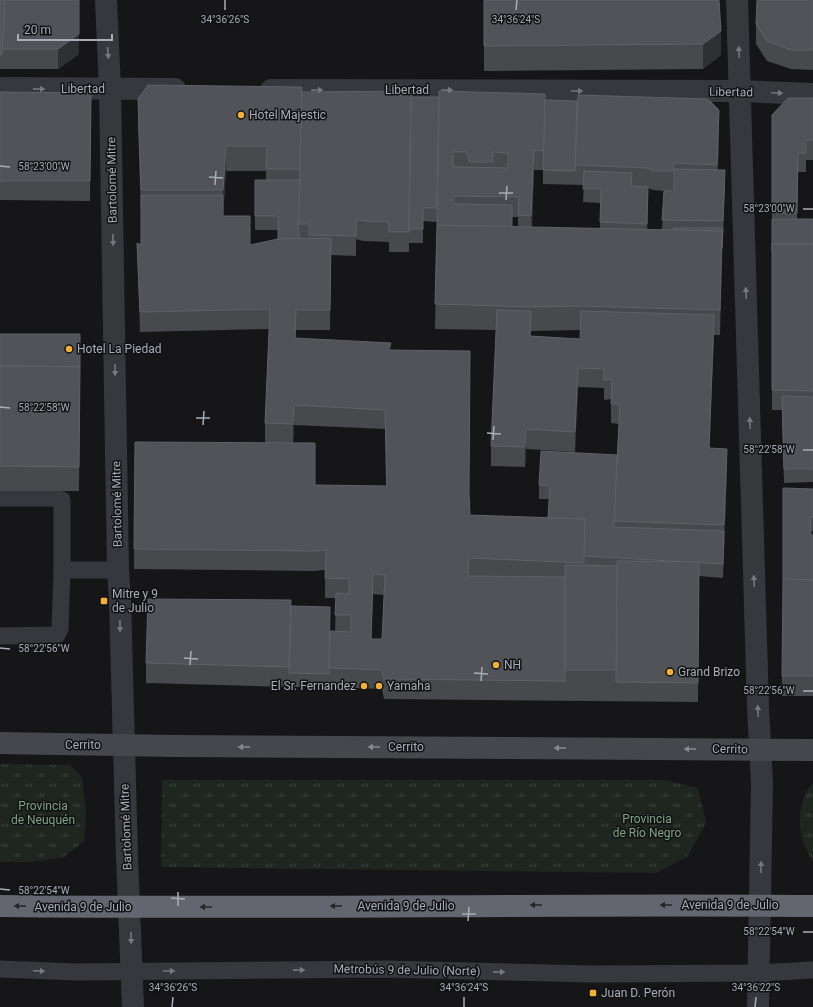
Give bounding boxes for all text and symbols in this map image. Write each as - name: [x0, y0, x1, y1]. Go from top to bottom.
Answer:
- text: 34°36'26"S: [201, 14, 249, 25]
- text: 34°36'24"S: [492, 14, 540, 25]
- scale bar: [18, 16, 112, 42]
- text: 20 m: [24, 23, 51, 37]
- one-way arrow: [736, 45, 742, 58]
- one-way arrow: [104, 47, 111, 59]
- street label: Libertad: [61, 82, 105, 96]
- street label: Libertad: [385, 83, 429, 97]
- one-way arrow: [33, 85, 45, 92]
- street label: Libertad: [709, 85, 753, 99]
- one-way arrow: [311, 87, 324, 93]
- one-way arrow: [441, 87, 454, 93]
- one-way arrow: [571, 88, 584, 94]
- one-way arrow: [771, 89, 783, 96]
- place label: Hotel Majestic: [249, 108, 326, 122]
- marker: Hotel Majestic: [236, 110, 246, 120]
- street label: Bartolomé Mitre: [104, 137, 120, 223]
- text: 58°23'00"W: [18, 161, 70, 172]
- text: 58°23'00"W: [743, 203, 795, 214]
- one-way arrow: [110, 234, 116, 247]
- one-way arrow: [743, 286, 749, 299]
- place label: Hotel La Piedad: [77, 342, 161, 356]
- marker: Hotel La Piedad: [64, 344, 74, 354]
- one-way arrow: [112, 364, 118, 377]
- text: 58°22'58"W: [18, 402, 70, 413]
- one-way arrow: [747, 416, 753, 429]
- text: 58°22'58"W: [743, 444, 795, 455]
- street label: Bartolomé Mitre: [109, 461, 125, 547]
- one-way arrow: [751, 575, 758, 587]
- place label: Mitre y 9 de Julio: [112, 587, 158, 615]
- marker: Mitre y 9 de Julio: [99, 596, 109, 606]
- one-way arrow: [117, 620, 123, 633]
- text: 58°22'56"W: [18, 643, 70, 654]
- place label: NH: [504, 658, 521, 672]
- marker: NH: [491, 660, 501, 670]
- place label: Grand Brizo: [678, 665, 740, 679]
- marker: Grand Brizo: [665, 667, 675, 677]
- place label: El Sr. Fernandez: [271, 679, 356, 693]
- place label: Yamaha: [387, 679, 431, 693]
- marker: El Sr. Fernandez: [359, 681, 369, 691]
- marker: Yamaha: [374, 681, 384, 691]
- text: 58°22'56"W: [743, 685, 795, 696]
- one-way arrow: [755, 704, 761, 717]
- street label: Cerrito: [65, 738, 101, 752]
- street label: Cerrito: [388, 740, 424, 754]
- street label: Cerrito: [712, 742, 748, 756]
- one-way arrow: [237, 744, 250, 750]
- one-way arrow: [367, 744, 380, 750]
- one-way arrow: [553, 745, 566, 751]
- one-way arrow: [683, 746, 696, 752]
- street label: Bartolomé Mitre: [117, 784, 135, 870]
- park label: Provincia de Neuquén: [11, 799, 75, 827]
- park label: Provincia de Río Negro: [613, 812, 682, 840]
- one-way arrow: [758, 860, 764, 873]
- text: 58°22'54"W: [18, 885, 70, 896]
- street label: Avenida 9 de Julio: [681, 898, 779, 912]
- street label: Avenida 9 de Julio: [357, 899, 455, 913]
- street label: Avenida 9 de Julio: [34, 900, 132, 914]
- one-way arrow: [530, 902, 542, 909]
- one-way arrow: [659, 902, 672, 908]
- one-way arrow: [13, 903, 26, 909]
- one-way arrow: [329, 903, 342, 909]
- one-way arrow: [199, 904, 212, 910]
- text: 58°22'54"W: [743, 926, 795, 937]
- one-way arrow: [127, 932, 134, 944]
- street label: Metrobús 9 de Julio (Norte): [333, 962, 481, 978]
- one-way arrow: [33, 967, 45, 974]
- one-way arrow: [293, 967, 306, 973]
- one-way arrow: [163, 968, 176, 974]
- one-way arrow: [493, 968, 505, 975]
- text: 34°36'26"S: [149, 982, 197, 993]
- text: 34°36'24"S: [440, 982, 488, 993]
- text: 34°36'22"S: [732, 982, 780, 993]
- place label: Juan D. Perón: [601, 986, 675, 1000]
- marker: Juan D. Perón: [588, 988, 598, 998]

